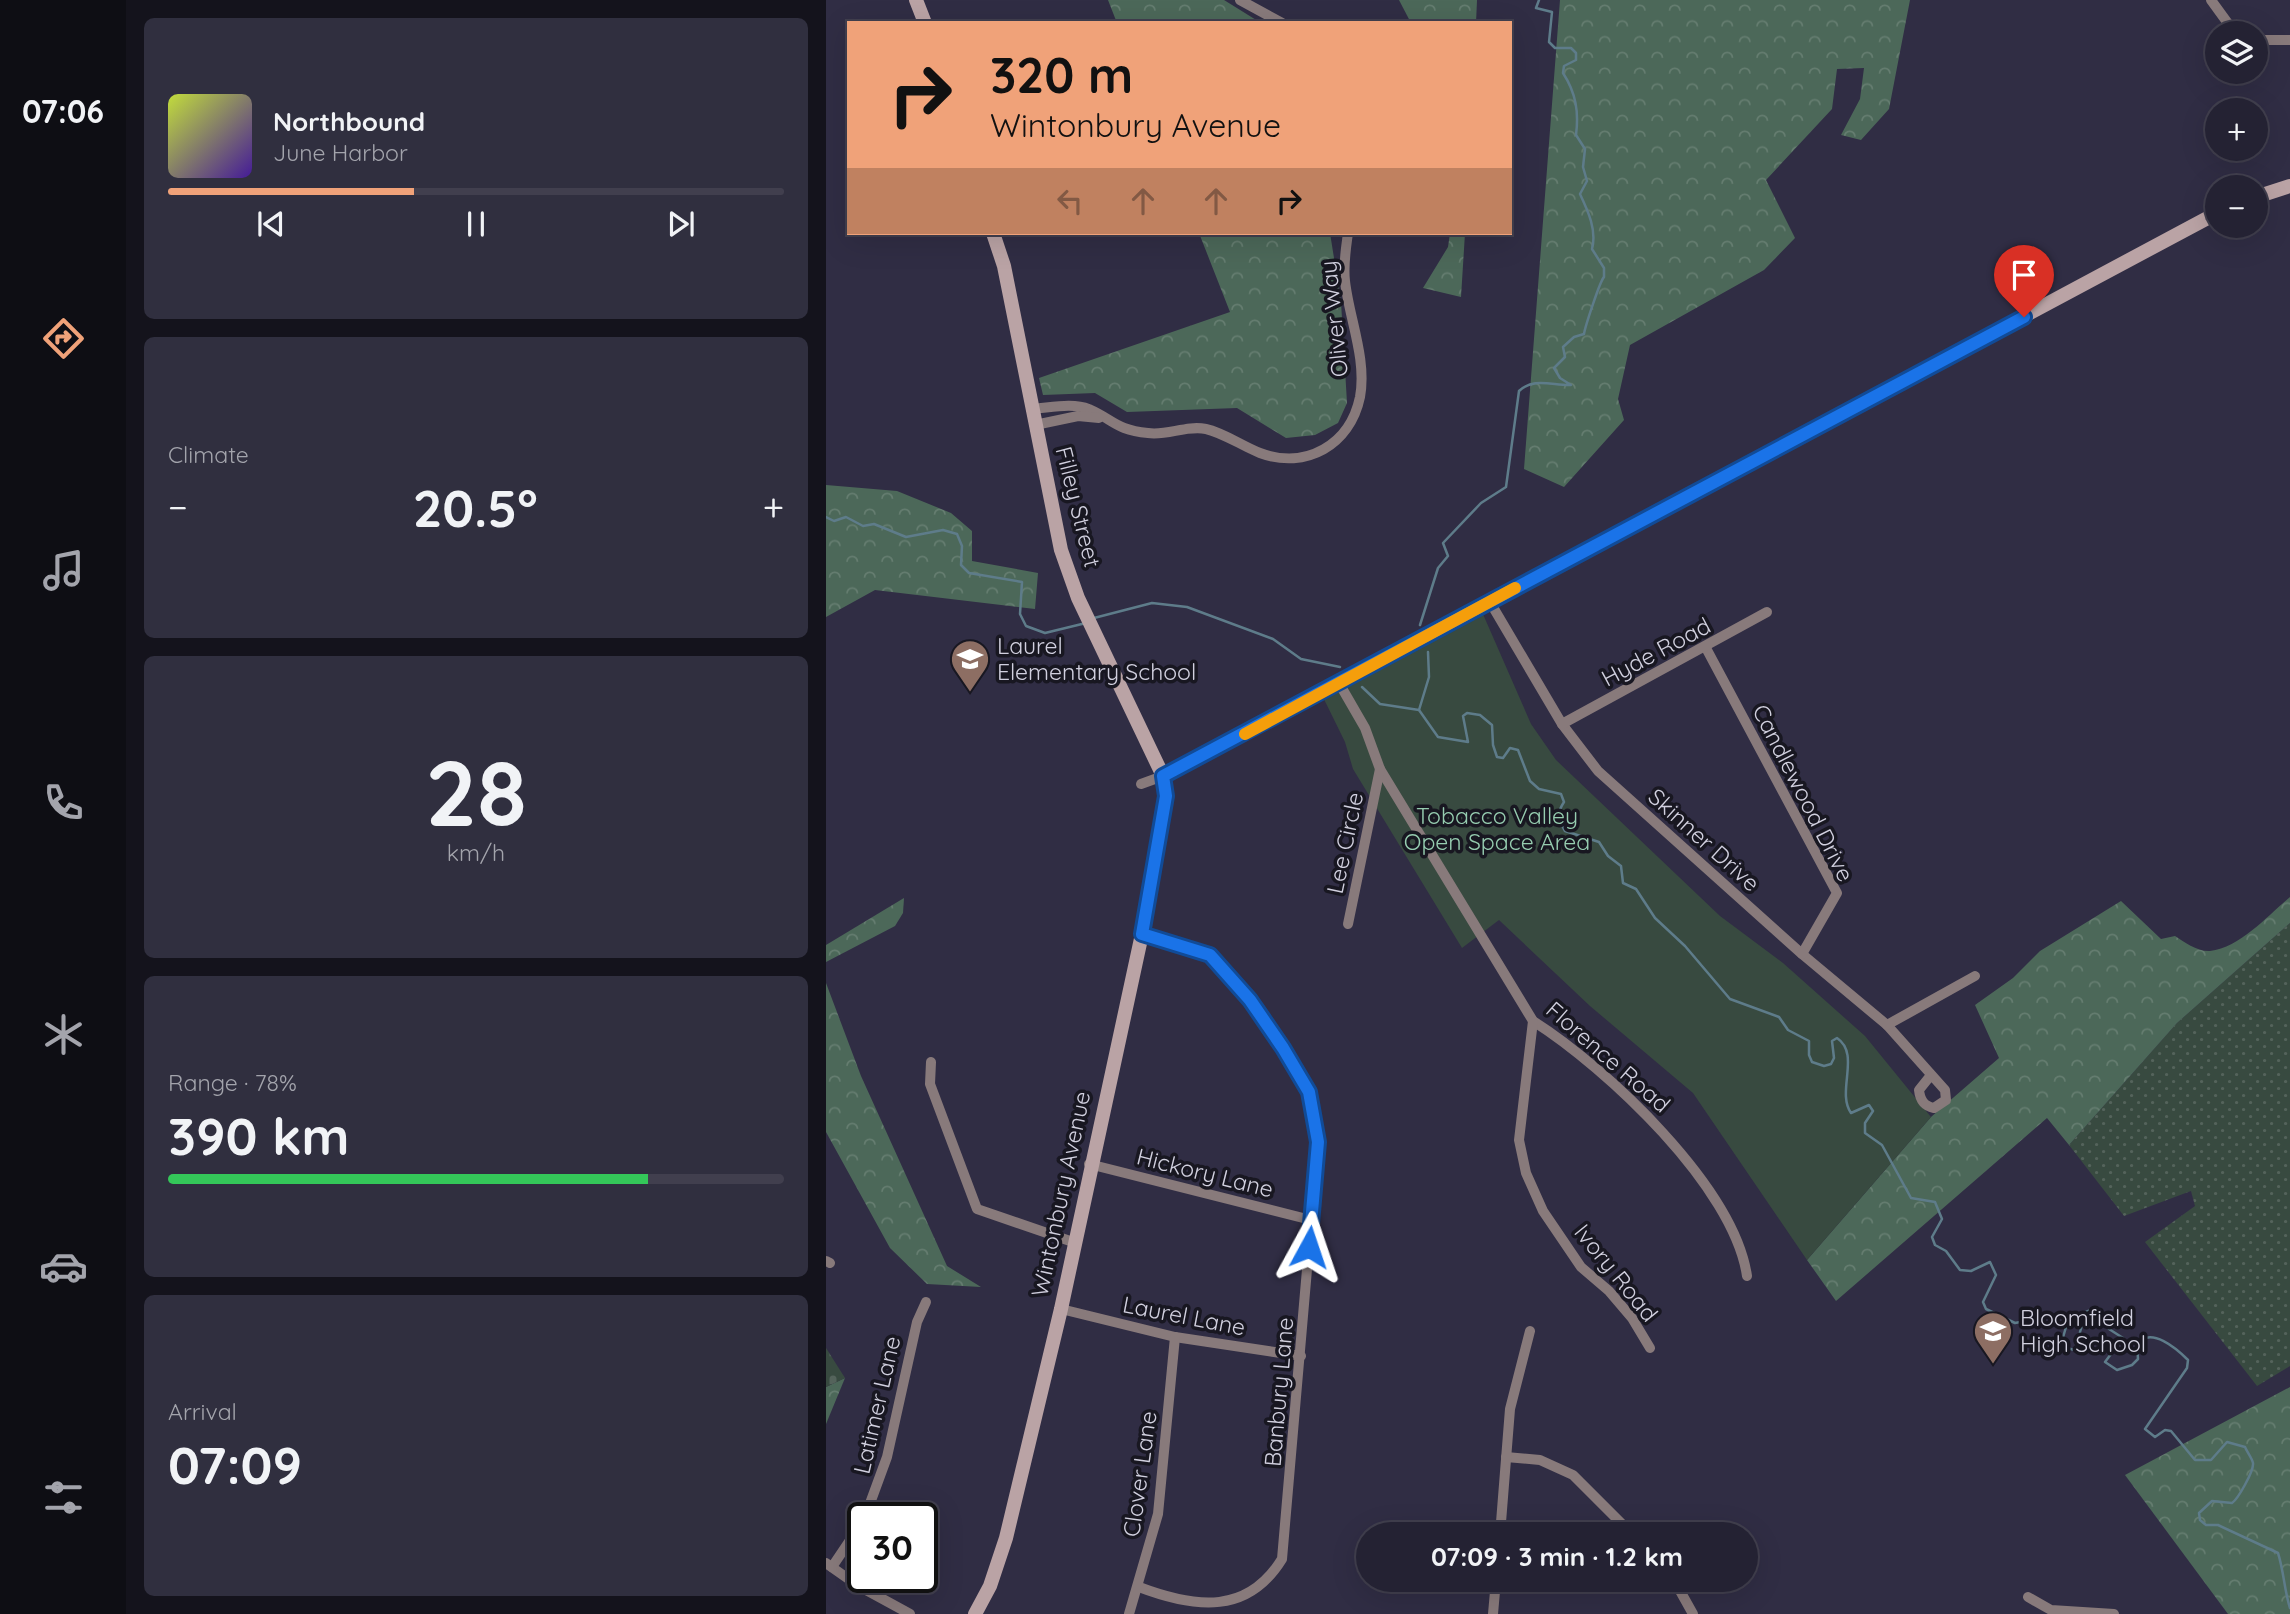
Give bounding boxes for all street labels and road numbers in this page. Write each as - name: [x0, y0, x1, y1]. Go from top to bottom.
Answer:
- street label: Oliver Way: [1313, 259, 1354, 379]
- street label: Filley Street: [1049, 444, 1108, 570]
- street label: Hyde Road: [1596, 611, 1715, 692]
- street label: Candlewood Drive: [1746, 699, 1861, 886]
- street label: Skinner Drive: [1643, 782, 1766, 897]
- street label: Lee Circle: [1320, 790, 1369, 896]
- street label: Florence Road: [1540, 995, 1676, 1118]
- street label: Wintonbury Avenue: [1025, 1089, 1096, 1299]
- street label: Hickory Lane: [1134, 1142, 1276, 1203]
- street label: Ivory Road: [1568, 1218, 1664, 1327]
- street label: Laurel Lane: [1120, 1289, 1248, 1342]
- street label: Banbury Lane: [1258, 1316, 1299, 1468]
- street label: Latimer Lane: [847, 1333, 906, 1477]
- street label: Clover Lane: [1116, 1409, 1163, 1539]

